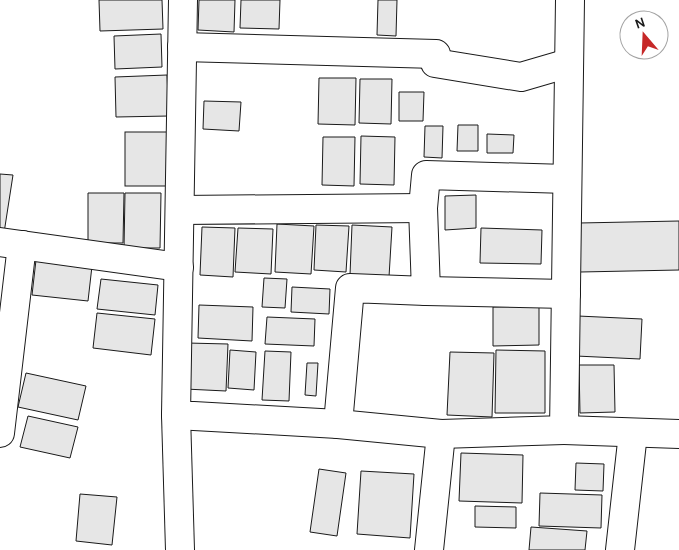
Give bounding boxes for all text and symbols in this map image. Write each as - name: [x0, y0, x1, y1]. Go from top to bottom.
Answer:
- north arrow: [619, 10, 669, 60]
- text: N: [632, 14, 647, 33]

